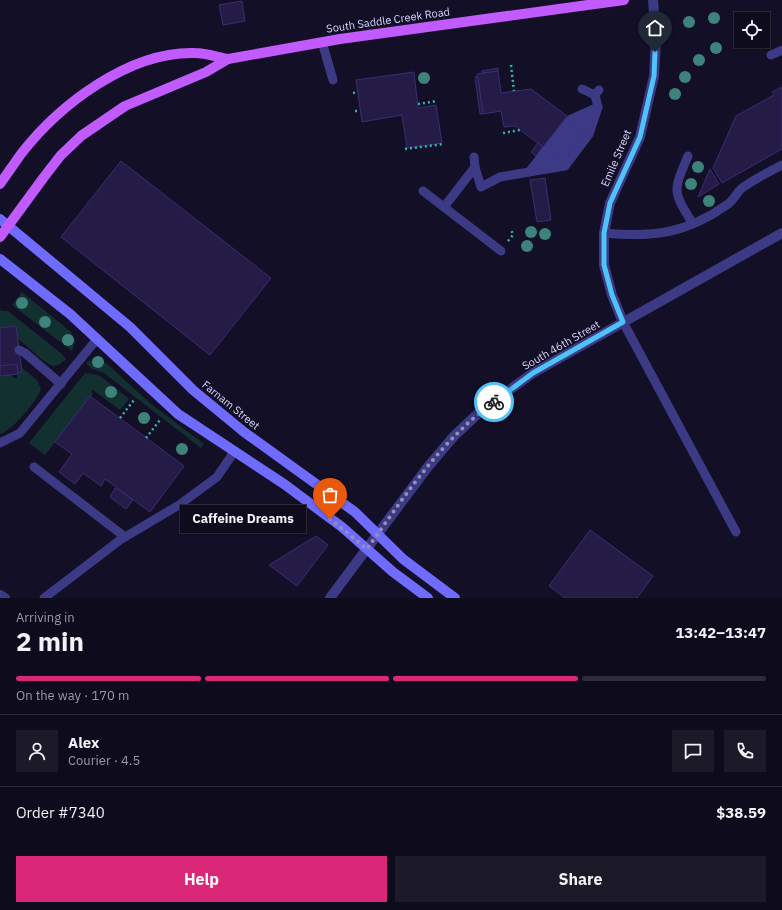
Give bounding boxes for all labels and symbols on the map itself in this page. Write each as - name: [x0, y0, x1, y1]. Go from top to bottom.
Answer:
- street label: South Saddle Creek Road: [325, 4, 451, 36]
- pin: [638, 11, 672, 52]
- street label: Emile Street: [598, 127, 634, 189]
- street label: South 46th Street: [520, 317, 603, 373]
- street label: Farnam Street: [199, 377, 263, 433]
- courier: [474, 382, 514, 422]
- pin: [313, 478, 347, 519]
- callout: Caffeine Dreams: [180, 505, 306, 533]

